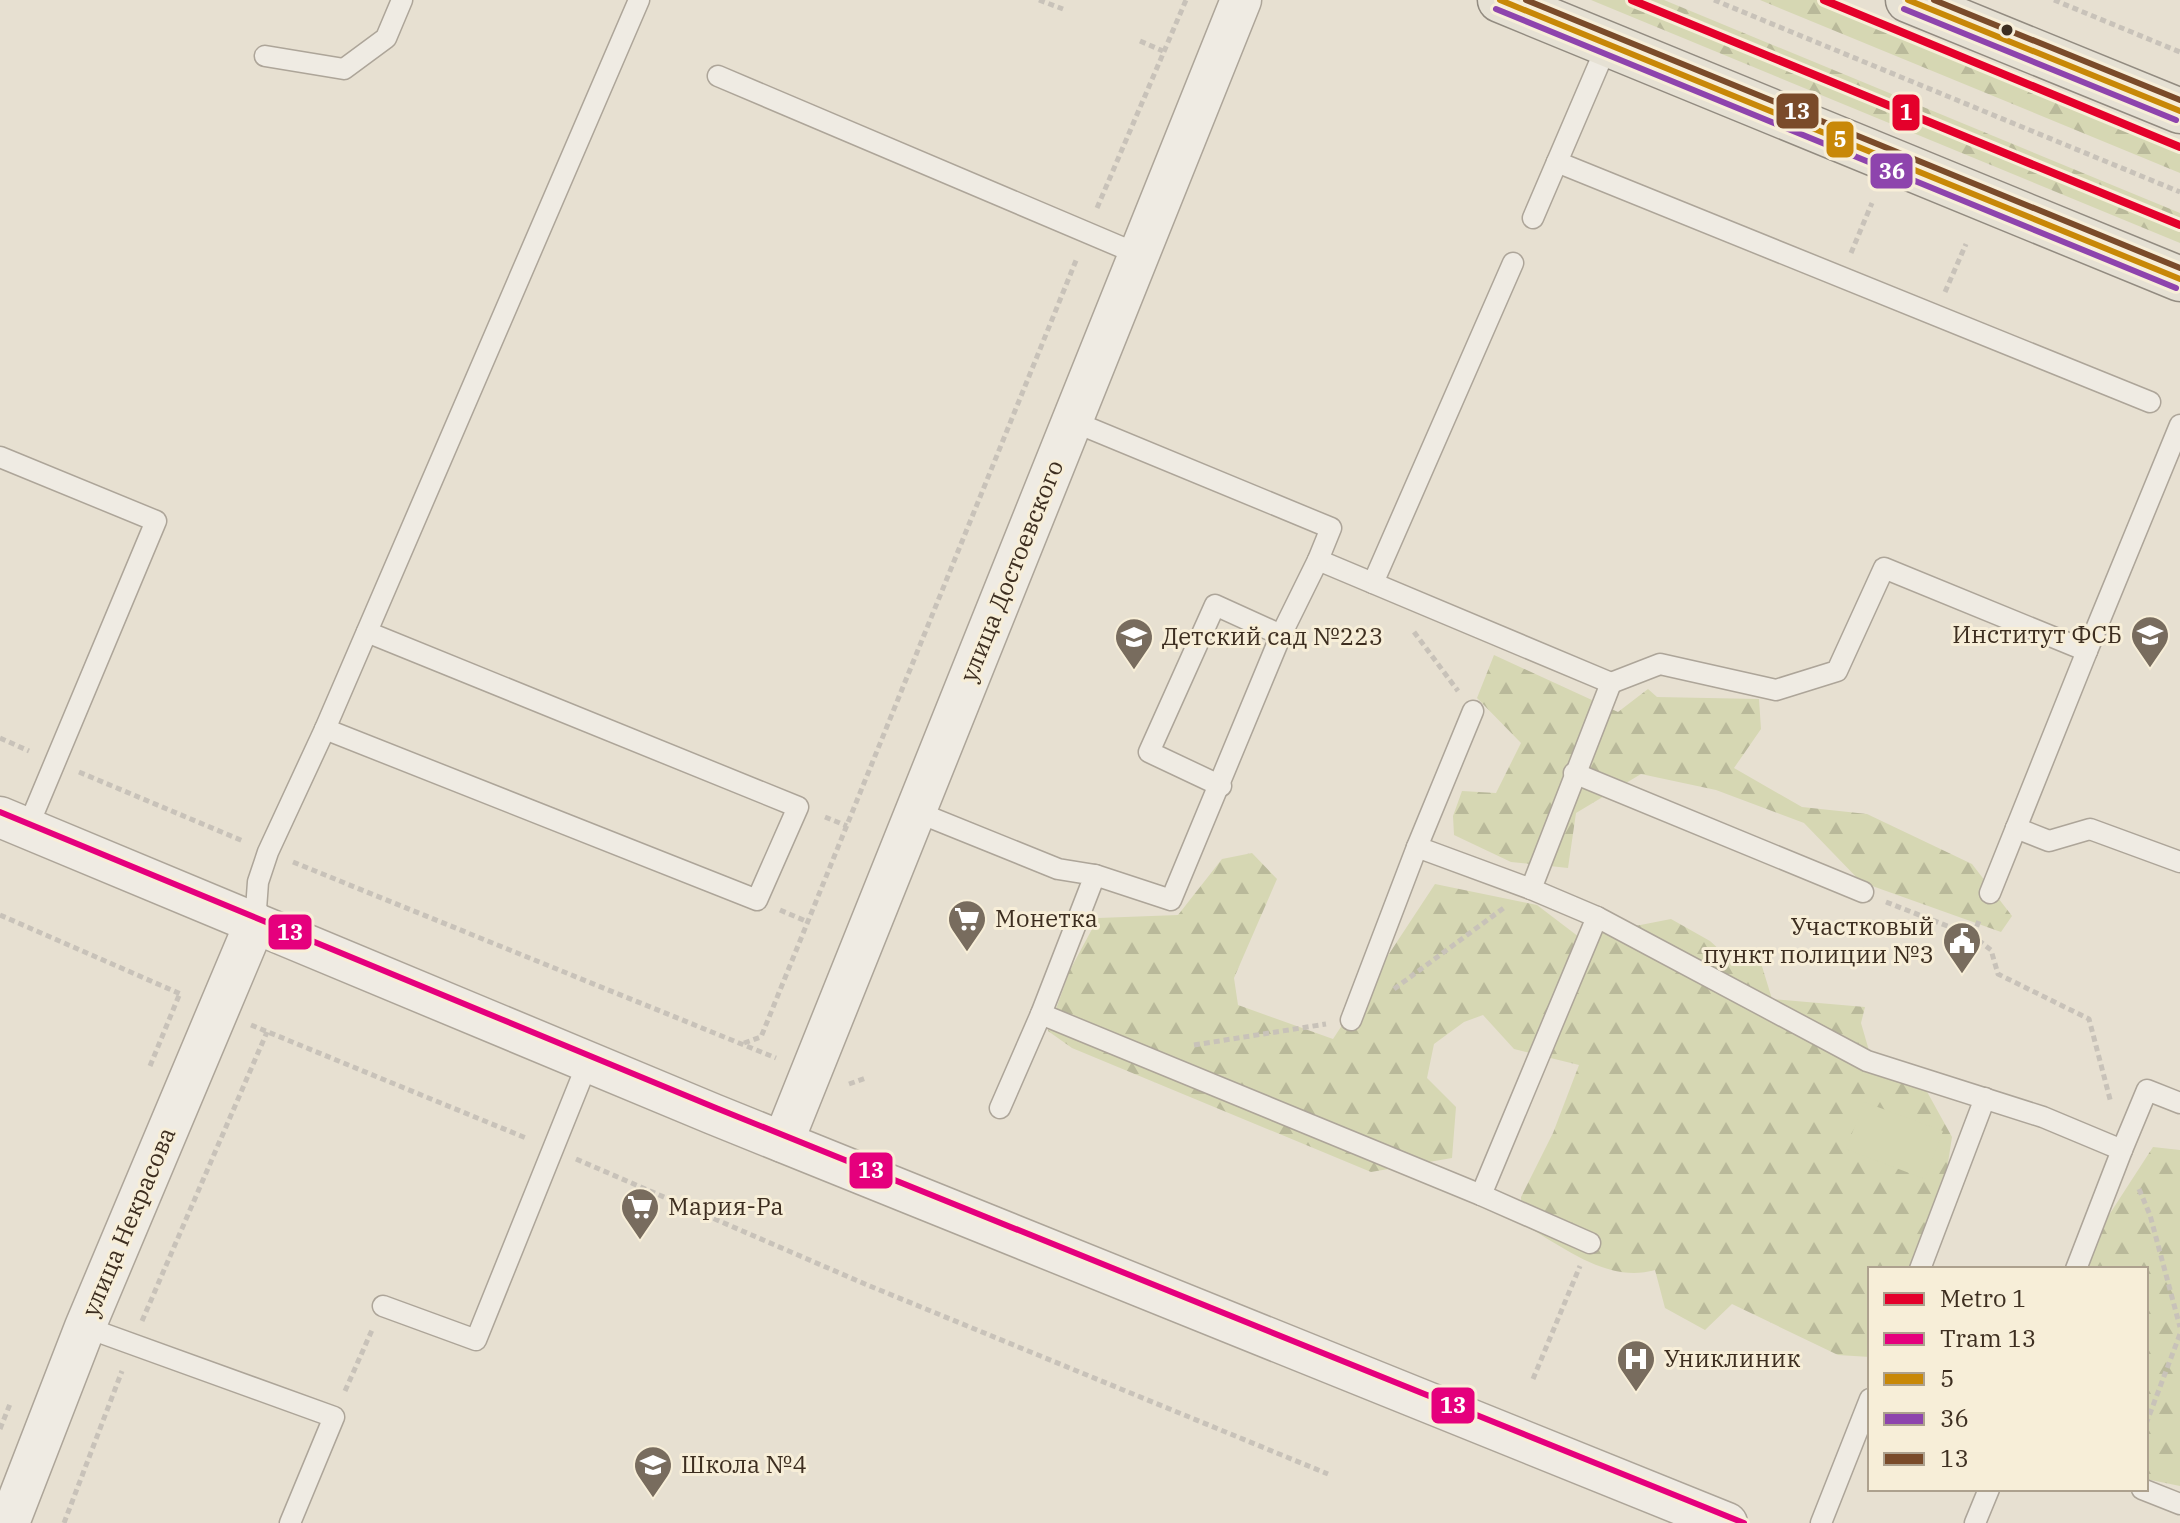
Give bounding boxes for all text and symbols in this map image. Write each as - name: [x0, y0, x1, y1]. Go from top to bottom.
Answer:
- unlabelled marker: [1999, 22, 2015, 38]
- line badge: 13: [1775, 92, 1820, 130]
- line badge: 1: [1891, 93, 1921, 132]
- text: 13: [1784, 96, 1810, 125]
- text: 1: [1899, 97, 1913, 126]
- line badge: 5: [1825, 120, 1855, 159]
- text: 5: [1833, 124, 1847, 153]
- line badge: 36: [1869, 152, 1914, 190]
- text: 36: [1879, 156, 1905, 185]
- street label: улица Достоевского: [952, 455, 1070, 686]
- school or university icon: Институт ФСБ: [2129, 614, 2171, 669]
- school or university icon: Детский сад №223: [1113, 616, 1155, 671]
- place label: Институт ФСБ: [1952, 618, 2122, 650]
- place label: Детский сад №223: [1162, 620, 1383, 652]
- supermarket icon: Монетка: [946, 898, 988, 953]
- place label: Монетка: [995, 902, 1098, 934]
- place label: Участковый пункт полиции №3: [1703, 910, 1934, 970]
- line badge: 13: [267, 913, 313, 951]
- text: 13: [277, 917, 303, 946]
- public building icon: Участковый пункт полиции №3: [1941, 920, 1983, 975]
- street label: улица Некрасова: [74, 1122, 182, 1321]
- line badge: 13: [848, 1151, 894, 1190]
- text: 13: [858, 1155, 884, 1184]
- supermarket icon: Мария-Ра: [619, 1186, 661, 1241]
- place label: Мария-Ра: [668, 1190, 784, 1222]
- legend: [1868, 1267, 2148, 1491]
- text: Metro 1: [1940, 1282, 2026, 1314]
- text: Tram 13: [1940, 1322, 2036, 1354]
- hospital icon: Униклиник: [1615, 1338, 1657, 1393]
- place label: Униклиник: [1664, 1342, 1800, 1374]
- text: 5: [1940, 1362, 1954, 1394]
- line badge: 13: [1430, 1386, 1476, 1425]
- text: 13: [1440, 1390, 1466, 1419]
- text: 36: [1940, 1402, 1969, 1434]
- text: 13: [1940, 1442, 1969, 1474]
- school or university icon: Школа №4: [632, 1444, 674, 1499]
- place label: Школа №4: [681, 1448, 807, 1480]

